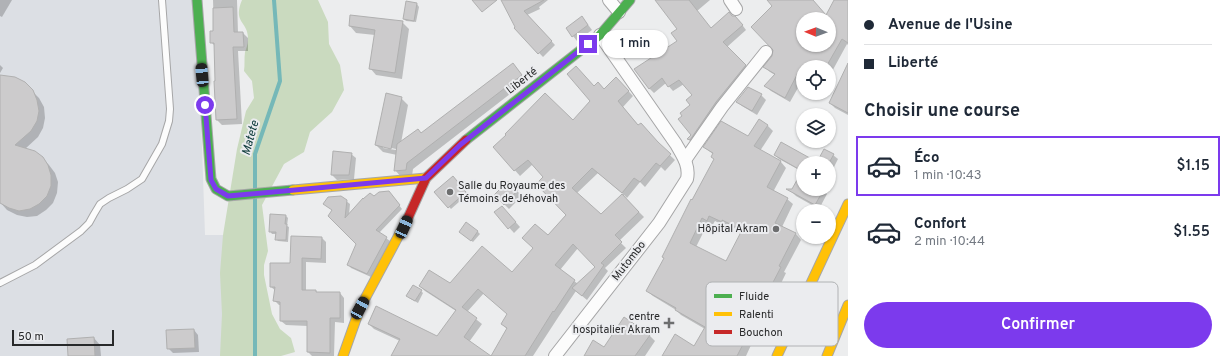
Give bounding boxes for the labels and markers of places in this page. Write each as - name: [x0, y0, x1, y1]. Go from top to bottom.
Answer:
- place label: Salle du Royaume des Témoins de Jéhovah: [458, 179, 566, 206]
- marker: Salle du Royaume des Témoins de Jéhovah: [445, 187, 455, 197]
- place label: Hôpital Akram: [697, 222, 768, 236]
- marker: Hôpital Akram: [771, 224, 781, 234]
- place label: centre hospitalier Akram: [573, 310, 660, 337]
- marker: centre hospitalier Akram: [663, 317, 675, 329]

